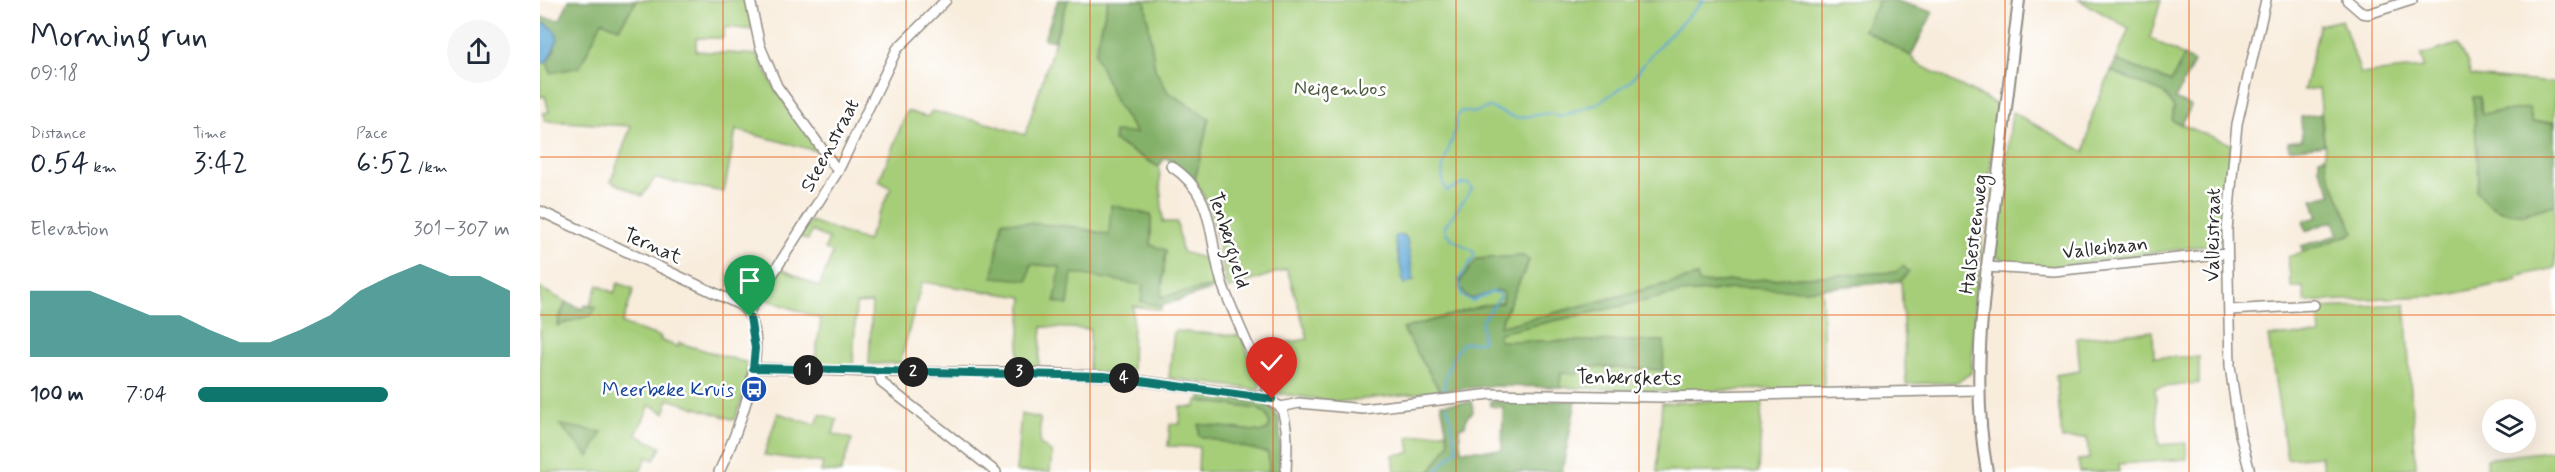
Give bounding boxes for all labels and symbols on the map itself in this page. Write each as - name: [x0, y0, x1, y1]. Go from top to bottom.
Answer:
- park label: Neigembos: [1294, 76, 1386, 103]
- street label: Steenstraat: [794, 94, 866, 197]
- street label: Halsesteenweg: [1954, 173, 1996, 296]
- street label: Valleistraat: [2199, 188, 2228, 282]
- street label: Tenbergveld: [1199, 189, 1256, 293]
- street label: Ternat: [619, 222, 686, 271]
- street label: Valleibaan: [2061, 231, 2149, 266]
- pin: [724, 255, 775, 317]
- pin: [1246, 337, 1297, 399]
- pin: 1: [793, 355, 823, 385]
- pin: 2: [898, 357, 928, 387]
- pin: 3: [1004, 357, 1034, 387]
- pin: 4: [1109, 363, 1139, 393]
- street label: Tenbergkets: [1576, 364, 1682, 395]
- bus stop icon: Meerbeke Kruis: [739, 374, 769, 404]
- place label: Meerbeke Kruis: [602, 377, 734, 404]

